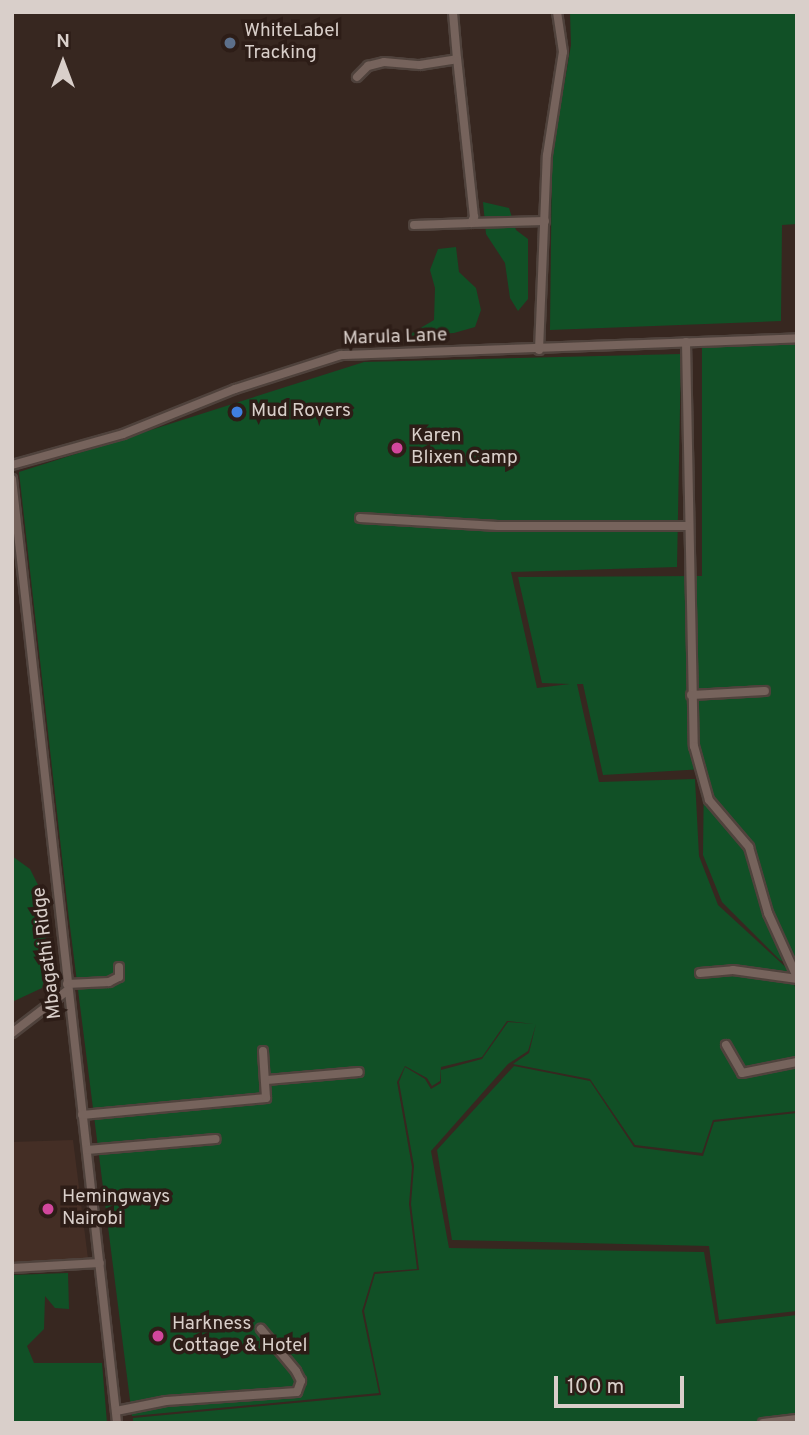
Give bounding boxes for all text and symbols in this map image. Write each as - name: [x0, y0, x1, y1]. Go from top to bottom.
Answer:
- place label: WhiteLabel Tracking: [244, 21, 339, 65]
- north arrow: [28, 28, 98, 98]
- text: N: [56, 30, 70, 54]
- marker: WhiteLabel Tracking: [222, 35, 238, 51]
- street label: Marula Lane: [342, 325, 448, 351]
- place label: Mud Rovers: [251, 401, 351, 423]
- marker: Mud Rovers: [229, 404, 245, 420]
- place label: Karen Blixen Camp: [411, 426, 518, 470]
- marker: Karen Blixen Camp: [389, 440, 405, 456]
- street label: Mbagathi Ridge: [29, 886, 67, 1020]
- place label: Hemingways Nairobi: [62, 1187, 170, 1231]
- marker: Hemingways Nairobi: [40, 1201, 56, 1217]
- place label: Harkness Cottage & Hotel: [172, 1314, 308, 1358]
- marker: Harkness Cottage & Hotel: [150, 1328, 166, 1344]
- scale bar: [557, 1362, 686, 1406]
- text: 100 m: [567, 1374, 624, 1401]

